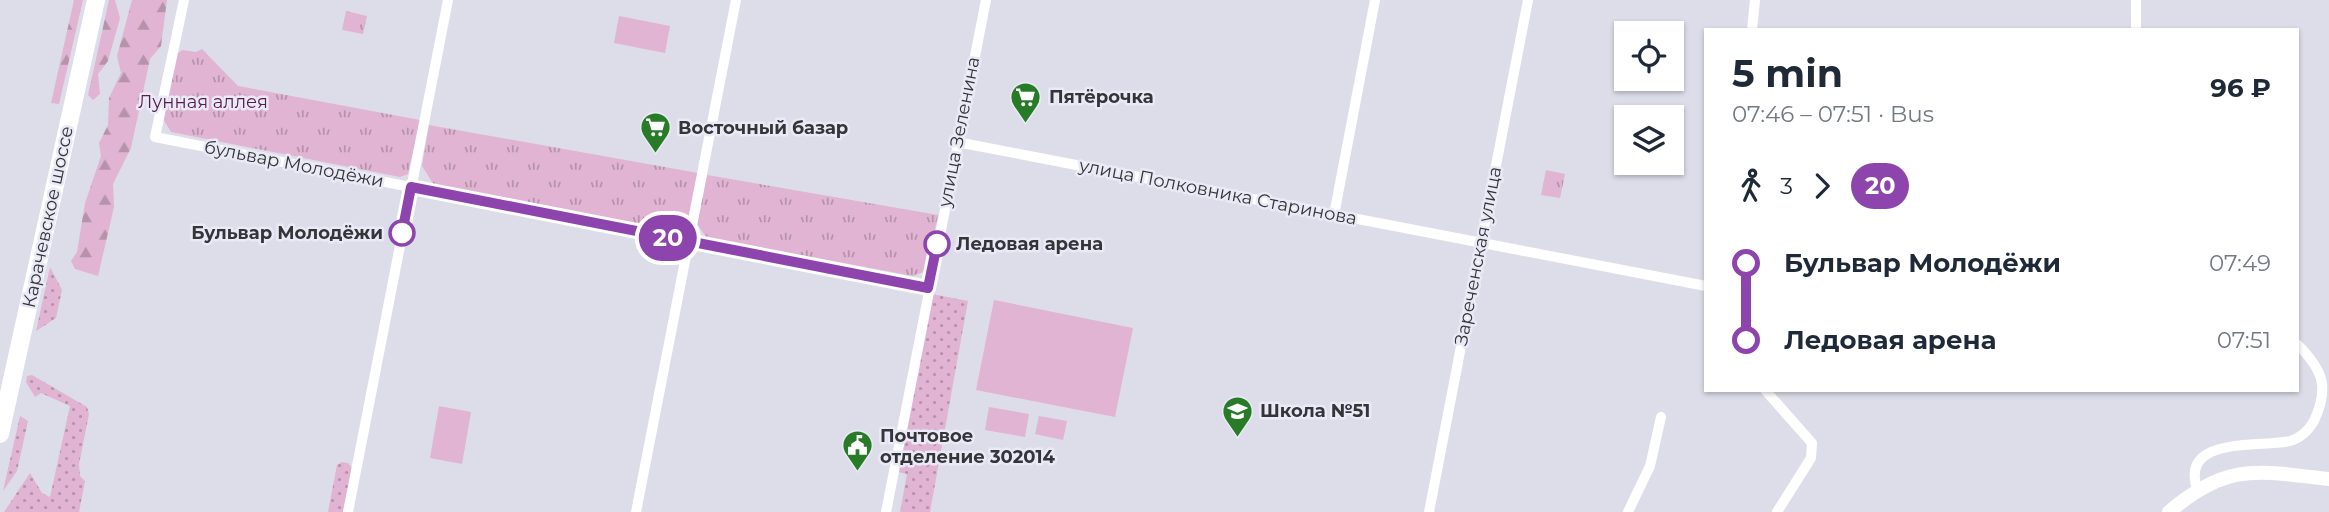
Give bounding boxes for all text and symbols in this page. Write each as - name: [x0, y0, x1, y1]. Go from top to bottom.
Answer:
- map controls: [1614, 21, 1684, 175]
- button: locate: [1614, 21, 1684, 91]
- text: 5 min: [1732, 50, 1843, 97]
- street label: улица Зеленина: [933, 55, 984, 210]
- text: 96 ₽: [2210, 72, 2271, 104]
- supermarket icon: Пятёрочка: [1009, 80, 1043, 124]
- place label: Пятёрочка: [1049, 86, 1154, 108]
- park label: Лунная аллея: [138, 91, 268, 113]
- text: 07:46 – 07:51 · Bus: [1732, 100, 1934, 128]
- button: layers: [1614, 105, 1684, 175]
- supermarket icon: Восточный базар: [638, 111, 672, 155]
- place label: Восточный базар: [678, 117, 848, 139]
- street label: Карачевское шоссе: [18, 124, 78, 310]
- street label: бульвар Молодёжи: [202, 136, 386, 192]
- street label: улица Полковника Старинова: [1076, 154, 1359, 230]
- street label: Зареченская улица: [1450, 165, 1506, 347]
- icon: walk: [1732, 167, 1770, 205]
- icon: forward: [1803, 167, 1841, 205]
- text: 20: [1865, 171, 1895, 200]
- text: 3: [1780, 172, 1793, 200]
- line badge: 20: [636, 215, 700, 261]
- marker: Бульвар Молодёжи: [389, 220, 415, 246]
- place label: Бульвар Молодёжи: [191, 222, 383, 244]
- text: 20: [653, 223, 683, 252]
- marker: Ледовая арена: [924, 231, 950, 257]
- place label: Ледовая арена: [956, 233, 1103, 255]
- text: Бульвар Молодёжи: [1784, 247, 2061, 279]
- text: 07:49: [2209, 249, 2271, 277]
- text: Ледовая арена: [1784, 324, 1996, 356]
- text: 07:51: [2217, 326, 2271, 354]
- school or university icon: Школа №51: [1220, 394, 1254, 438]
- place label: Школа №51: [1260, 400, 1370, 422]
- place label: Почтовое отделение 302014: [880, 425, 1056, 468]
- public building icon: Почтовое отделение 302014: [840, 429, 874, 473]

